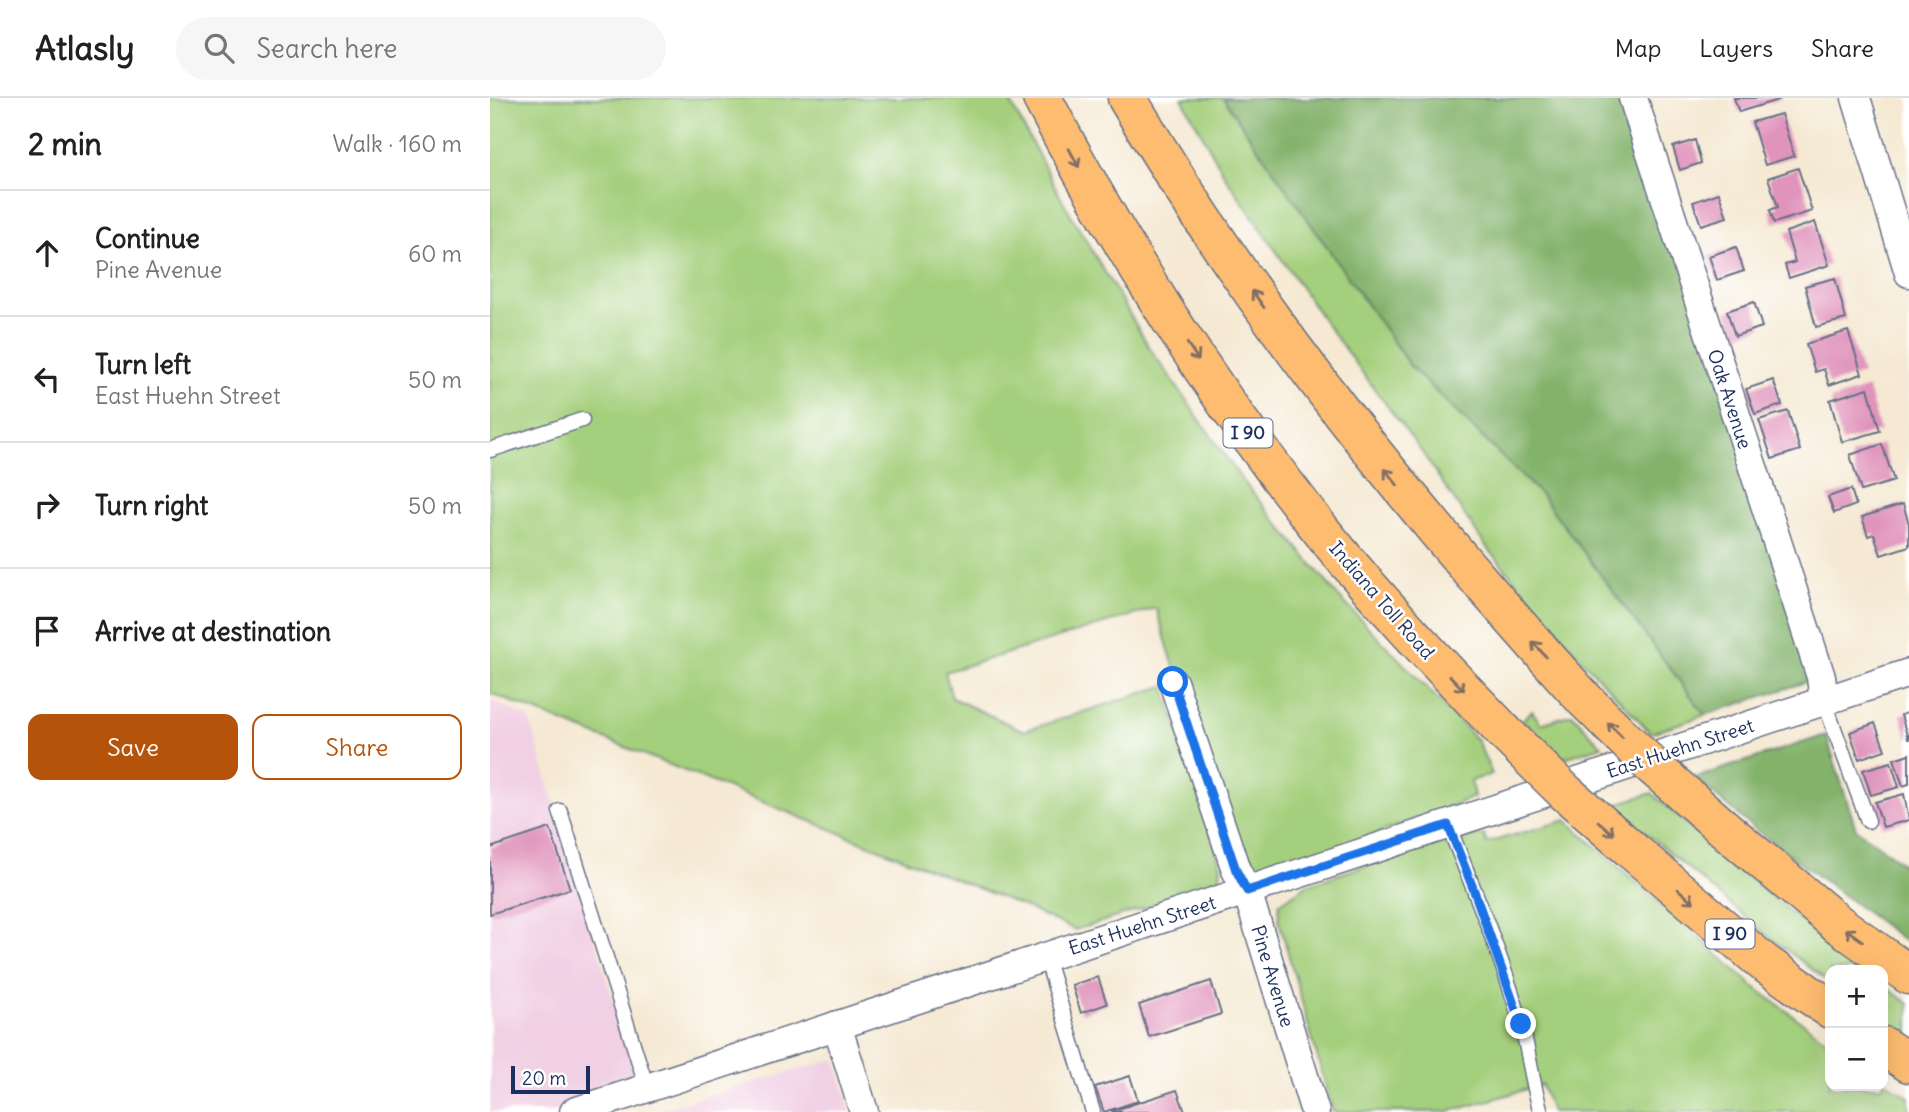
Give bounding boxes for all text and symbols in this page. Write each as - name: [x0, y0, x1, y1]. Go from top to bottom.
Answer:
- search box: [176, 17, 666, 80]
- text: Atlasly: [35, 27, 134, 69]
- icon: search: [200, 29, 238, 67]
- text: Search here: [256, 32, 397, 65]
- text: Map: [1615, 33, 1661, 63]
- text: Layers: [1699, 33, 1773, 63]
- text: Share: [1811, 33, 1874, 63]
- text: 2 min: [28, 125, 102, 163]
- text: Walk · 160 m: [333, 129, 462, 158]
- one-way arrow: [1067, 148, 1081, 168]
- text: Continue: [95, 222, 200, 255]
- icon: ahead: [28, 234, 66, 272]
- text: 60 m: [408, 239, 462, 268]
- text: Pine Avenue: [95, 255, 222, 284]
- one-way arrow: [1251, 290, 1266, 309]
- one-way arrow: [1186, 342, 1200, 362]
- street label: Oak Avenue: [1703, 346, 1757, 452]
- text: Turn left: [95, 348, 191, 381]
- icon: left: [28, 360, 66, 398]
- text: 50 m: [408, 365, 462, 394]
- text: East Huehn Street: [95, 381, 281, 410]
- road number: I 90: [1224, 418, 1272, 447]
- one-way arrow: [1383, 468, 1398, 487]
- icon: right: [28, 486, 66, 524]
- text: Turn right: [95, 489, 208, 522]
- text: 50 m: [408, 491, 462, 520]
- street label: Indiana Toll Road: [1324, 536, 1440, 664]
- icon: arrive: [28, 612, 66, 650]
- text: Arrive at destination: [95, 615, 331, 648]
- one-way arrow: [1531, 640, 1547, 658]
- route start: [1157, 666, 1188, 697]
- one-way arrow: [1448, 674, 1465, 691]
- street label: East Huehn Street: [1603, 713, 1757, 783]
- button: Save: [28, 714, 238, 780]
- button: Share: [252, 714, 462, 780]
- one-way arrow: [1607, 722, 1624, 739]
- one-way arrow: [1597, 820, 1615, 836]
- one-way arrow: [1676, 888, 1694, 904]
- street label: East Huehn Street: [1065, 890, 1219, 960]
- road number: I 90: [1706, 920, 1754, 948]
- street label: Pine Avenue: [1246, 922, 1300, 1030]
- one-way arrow: [1845, 928, 1864, 942]
- map controls: [1825, 965, 1888, 1091]
- button: +: [1825, 965, 1888, 1028]
- route end: [1505, 1008, 1536, 1039]
- button: −: [1825, 1028, 1888, 1091]
- scale bar: [511, 1063, 590, 1095]
- text: 20 m: [522, 1066, 566, 1090]

